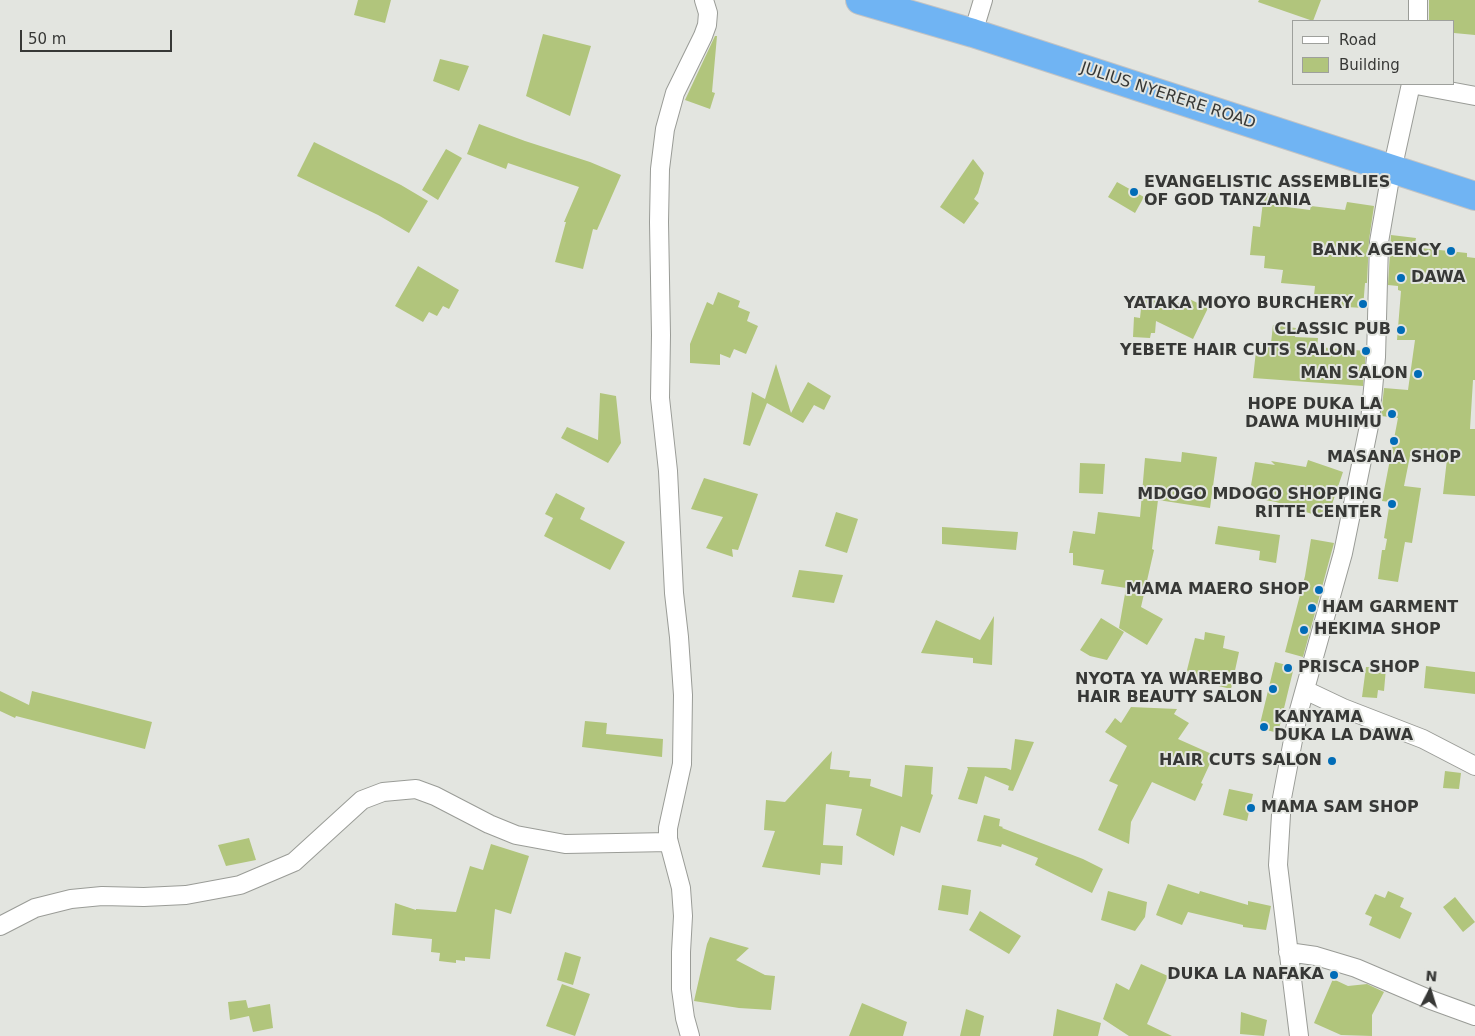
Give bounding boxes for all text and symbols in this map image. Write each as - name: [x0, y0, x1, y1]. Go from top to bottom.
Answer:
- scale bar: [22, 20, 175, 52]
- legend: [1292, 20, 1455, 85]
- text: 50 m: [28, 30, 66, 48]
- text: Road: [1339, 31, 1377, 49]
- text: Building: [1339, 56, 1400, 74]
- street label: JULIUS NYERERE ROAD: [1078, 59, 1258, 133]
- place label: EVANGELISTIC ASSEMBLIES OF GOD TANZANIA: [1144, 173, 1390, 211]
- marker: EVANGELISTIC ASSEMBLIES OF GOD TANZANIA: [1128, 186, 1140, 198]
- place label: BANK AGENCY: [1312, 241, 1441, 261]
- marker: BANK AGENCY: [1445, 245, 1457, 257]
- place label: DAWA: [1411, 268, 1465, 288]
- marker: DAWA: [1395, 272, 1407, 284]
- place label: YATAKA MOYO BURCHERY: [1124, 294, 1353, 314]
- marker: YATAKA MOYO BURCHERY: [1357, 298, 1369, 310]
- place label: CLASSIC PUB: [1274, 320, 1391, 340]
- marker: CLASSIC PUB: [1395, 324, 1407, 336]
- place label: YEBETE HAIR CUTS SALON: [1120, 341, 1356, 361]
- marker: YEBETE HAIR CUTS SALON: [1360, 345, 1372, 357]
- place label: MAN SALON: [1300, 364, 1408, 384]
- marker: MAN SALON: [1412, 368, 1424, 380]
- place label: HOPE DUKA LA DAWA MUHIMU: [1245, 395, 1382, 433]
- marker: HOPE DUKA LA DAWA MUHIMU: [1386, 408, 1398, 420]
- marker: MASANA SHOP: [1388, 435, 1400, 447]
- place label: MASANA SHOP: [1327, 448, 1461, 468]
- place label: MDOGO MDOGO SHOPPING RITTE CENTER: [1137, 485, 1382, 523]
- marker: MDOGO MDOGO SHOPPING RITTE CENTER: [1386, 498, 1398, 510]
- place label: MAMA MAERO SHOP: [1126, 580, 1309, 600]
- marker: MAMA MAERO SHOP: [1313, 584, 1325, 596]
- place label: HAM GARMENT: [1322, 598, 1458, 618]
- marker: HAM GARMENT: [1306, 602, 1318, 614]
- place label: HEKIMA SHOP: [1314, 620, 1441, 640]
- marker: HEKIMA SHOP: [1298, 624, 1310, 636]
- place label: PRISCA SHOP: [1298, 658, 1419, 678]
- marker: PRISCA SHOP: [1282, 662, 1294, 674]
- place label: NYOTA YA WAREMBO HAIR BEAUTY SALON: [1075, 670, 1263, 708]
- marker: NYOTA YA WAREMBO HAIR BEAUTY SALON: [1267, 683, 1279, 695]
- place label: KANYAMA DUKA LA DAWA: [1274, 708, 1413, 746]
- marker: KANYAMA DUKA LA DAWA: [1258, 721, 1270, 733]
- place label: HAIR CUTS SALON: [1159, 751, 1322, 771]
- marker: HAIR CUTS SALON: [1326, 755, 1338, 767]
- place label: MAMA SAM SHOP: [1261, 798, 1419, 818]
- marker: MAMA SAM SHOP: [1245, 802, 1257, 814]
- place label: DUKA LA NAFAKA: [1167, 965, 1324, 985]
- north arrow: [1405, 966, 1455, 1016]
- text: N: [1425, 968, 1438, 985]
- marker: DUKA LA NAFAKA: [1328, 969, 1340, 981]

